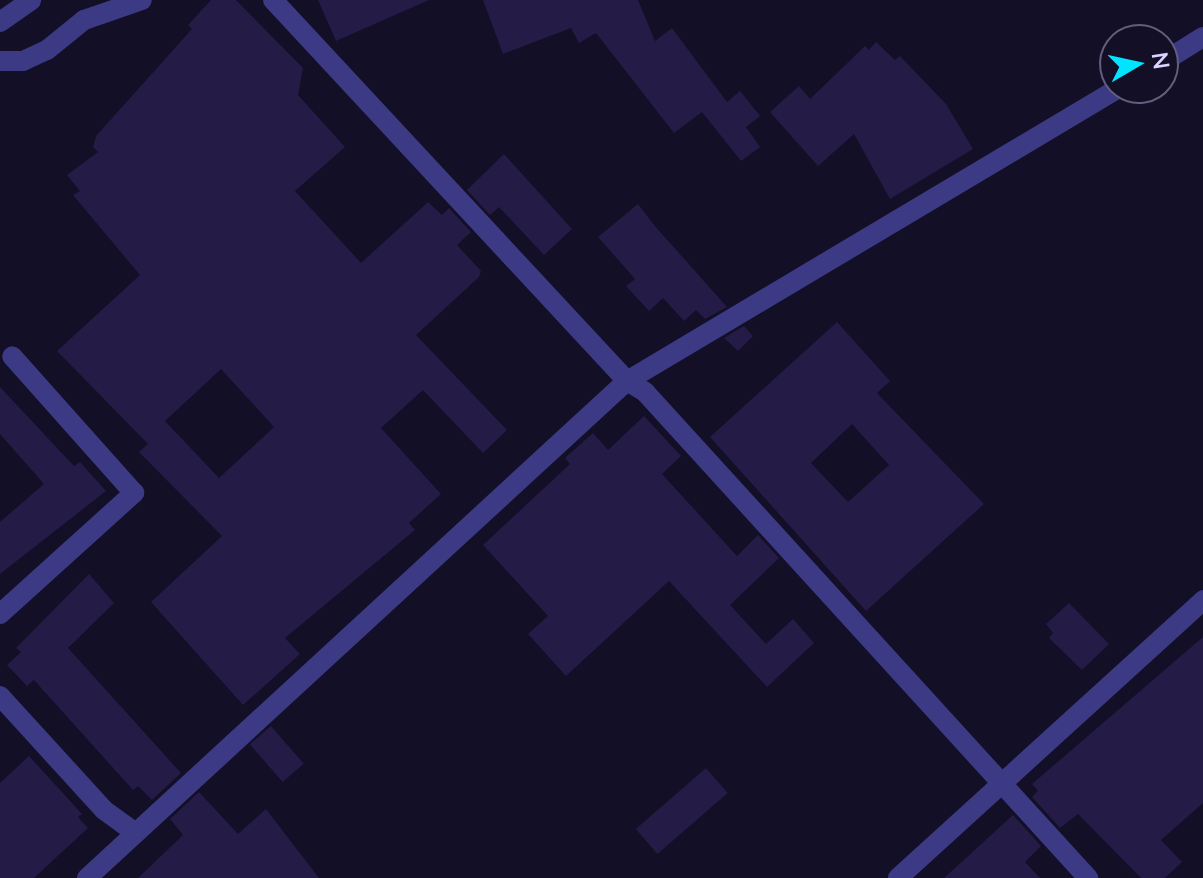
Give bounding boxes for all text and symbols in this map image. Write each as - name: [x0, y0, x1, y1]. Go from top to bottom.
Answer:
- north arrow: [1099, 24, 1179, 104]
- text: N: [1147, 50, 1176, 71]

